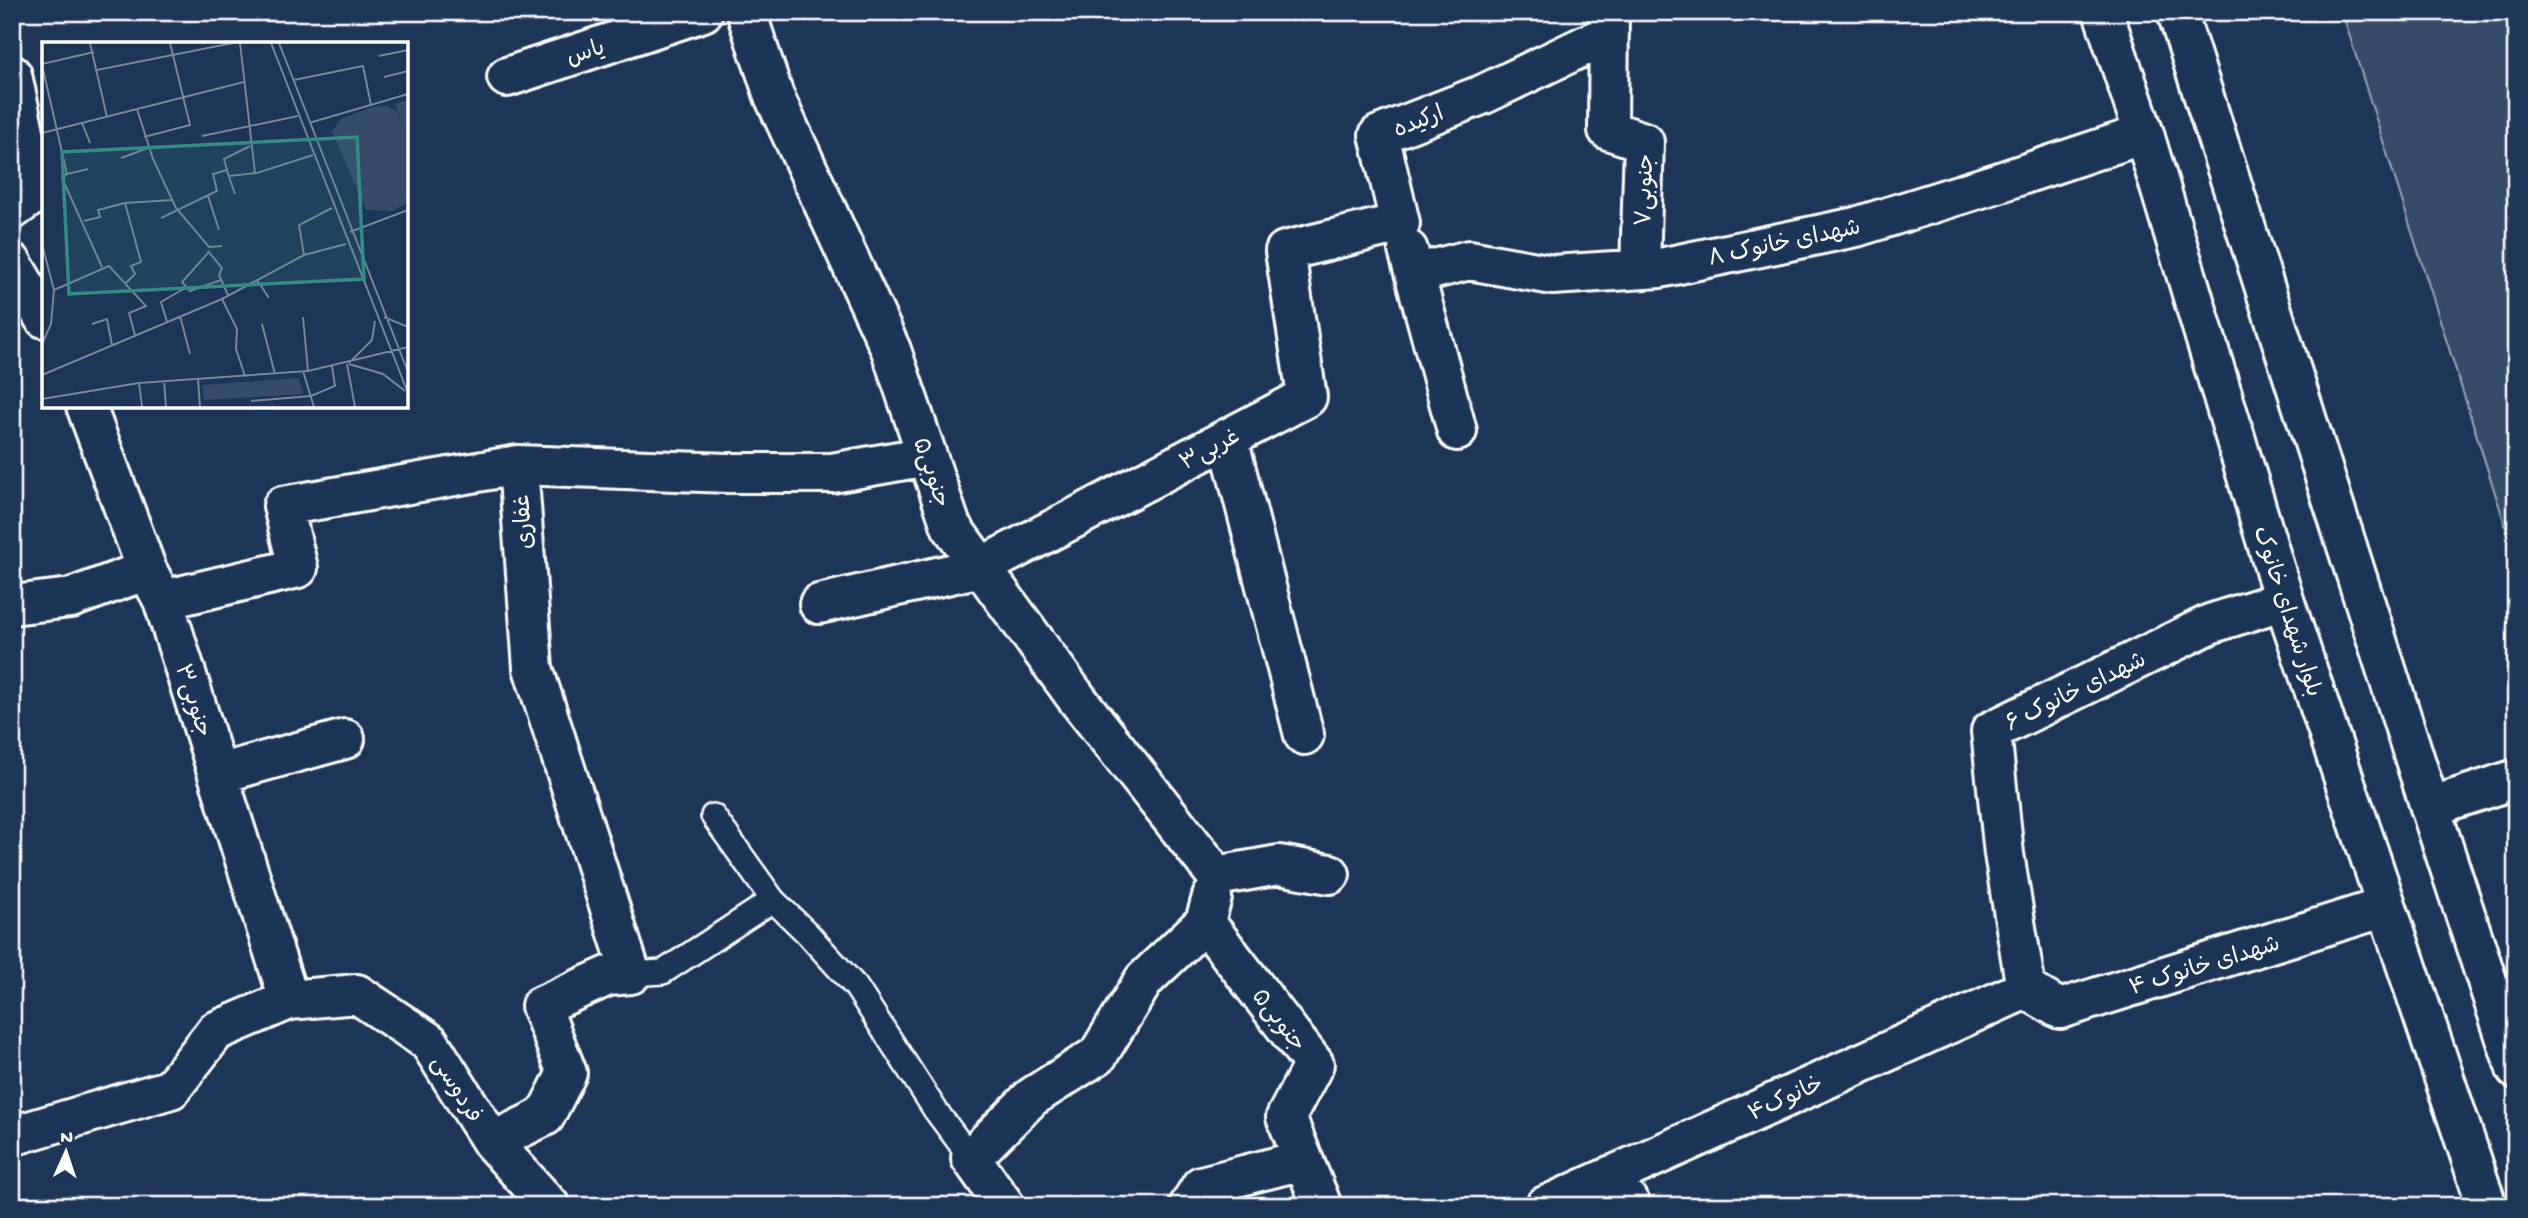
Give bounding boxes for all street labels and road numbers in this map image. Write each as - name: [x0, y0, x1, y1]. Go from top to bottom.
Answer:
- street label: یاس: [563, 35, 609, 73]
- street label: ارکیده: [1390, 101, 1448, 145]
- street label: جنوبی۷: [1632, 153, 1661, 227]
- street label: شهدای خانوک ۸: [1706, 215, 1863, 274]
- street label: غربی۳: [1176, 424, 1245, 478]
- street label: جنوبی۵: [905, 435, 954, 512]
- street label: غفاری: [510, 493, 541, 550]
- street label: بلوار شهدای خانوک: [2245, 523, 2326, 701]
- street label: شهدای خانوک ۶: [2002, 648, 2151, 739]
- street label: جنوبی۳: [167, 661, 216, 741]
- street label: شهدای خانوک ۴: [2126, 932, 2284, 1003]
- street label: جنوبی۵: [1244, 984, 1310, 1058]
- street label: فردوسی: [424, 1051, 486, 1129]
- street label: خانوک۴: [1745, 1072, 1828, 1129]

